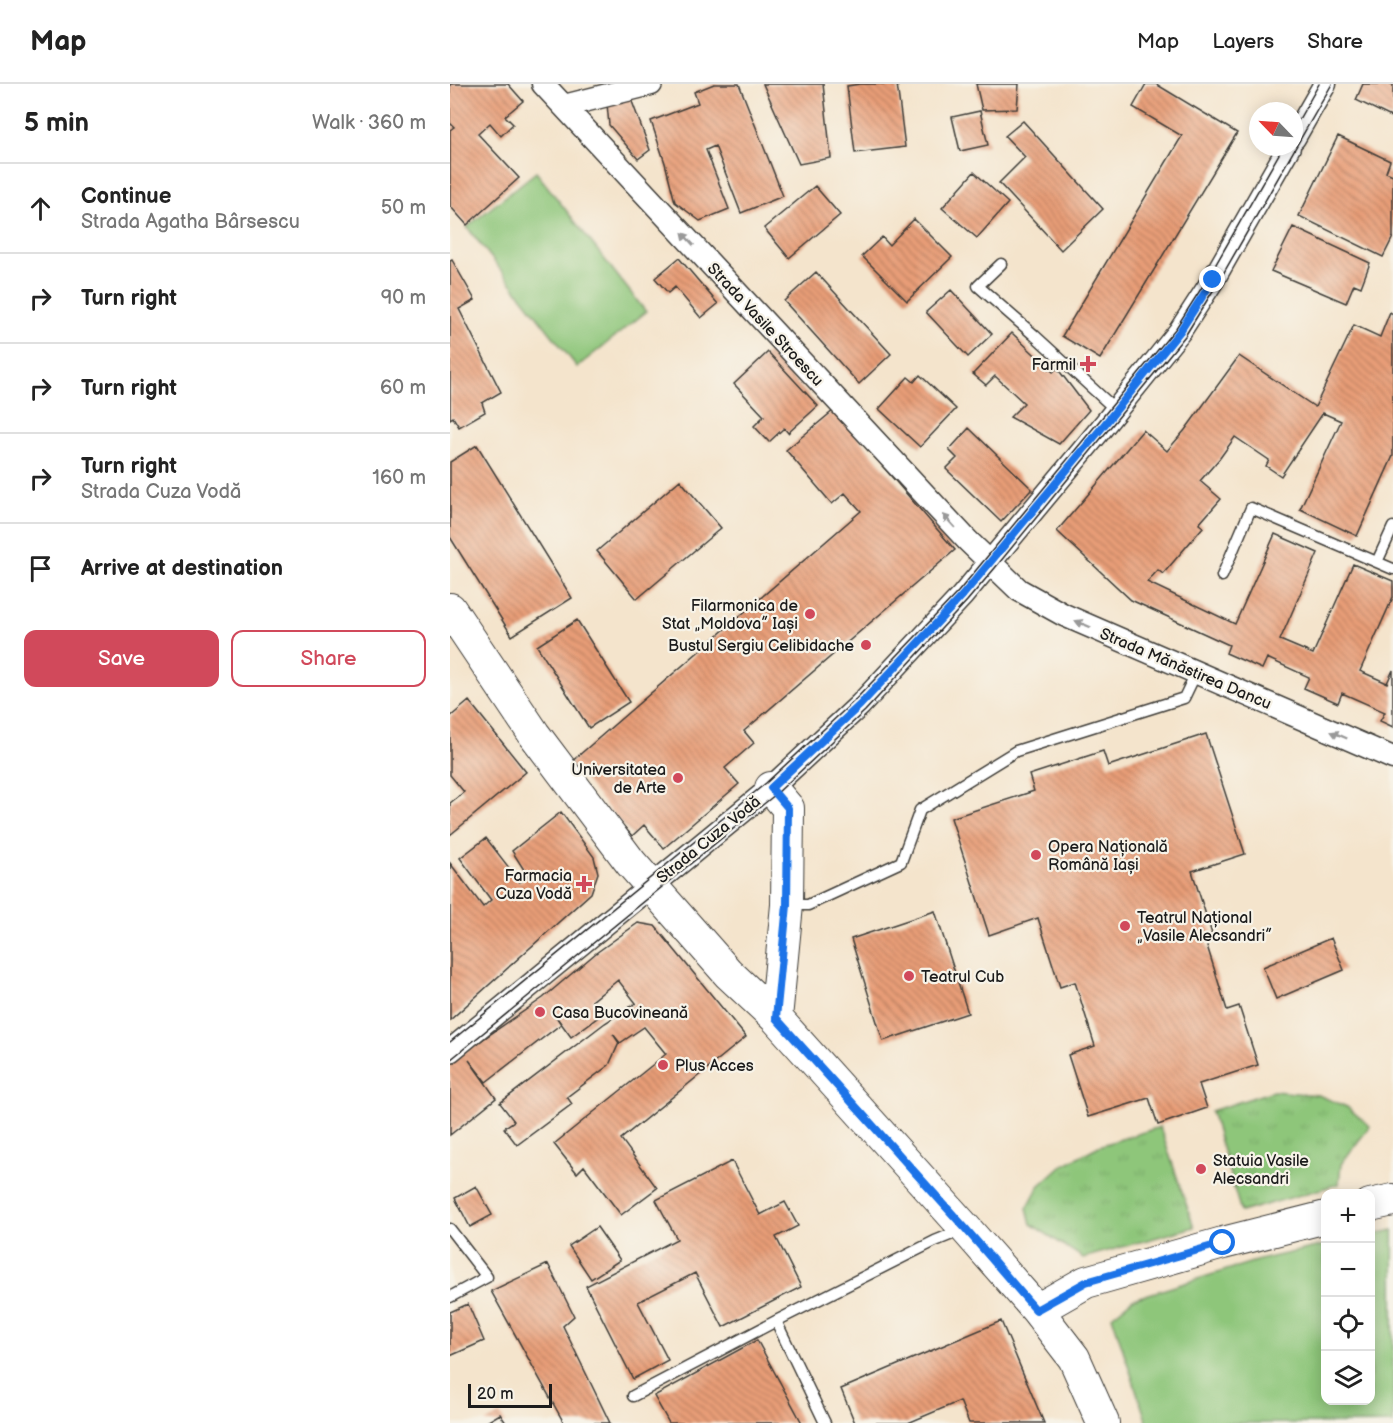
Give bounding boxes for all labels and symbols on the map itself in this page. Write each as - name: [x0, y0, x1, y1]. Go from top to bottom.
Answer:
- north arrow: [1249, 102, 1303, 156]
- one-way arrow: [681, 232, 695, 247]
- street label: Strada Vasile Stroescu: [703, 260, 827, 391]
- route end: [1199, 266, 1225, 292]
- place label: Farmil: [1032, 356, 1076, 375]
- marker: Farmil: [1081, 357, 1095, 371]
- one-way arrow: [943, 514, 957, 528]
- place label: Filarmonica de Stat „Moldova” Iași: [662, 597, 799, 634]
- marker: Filarmonica de Stat „Moldova” Iași: [803, 607, 817, 621]
- one-way arrow: [1074, 619, 1092, 629]
- street label: Strada Mănăstirea Dancu: [1097, 625, 1274, 714]
- place label: Bustul Sergiu Celibidache: [668, 637, 855, 656]
- marker: Bustul Sergiu Celibidache: [859, 638, 873, 652]
- one-way arrow: [1330, 730, 1348, 740]
- place label: Universitatea de Arte: [571, 761, 667, 798]
- marker: Universitatea de Arte: [671, 771, 685, 785]
- street label: Strada Cuza Vodă: [653, 792, 765, 888]
- place label: Opera Națională Română Iași: [1048, 838, 1168, 875]
- marker: Opera Națională Română Iași: [1029, 848, 1043, 862]
- place label: Farmacia Cuza Vodă: [495, 867, 572, 904]
- marker: Farmacia Cuza Vodă: [577, 877, 591, 891]
- place label: Teatrul Național „Vasile Alecsandri”: [1137, 909, 1272, 946]
- marker: Teatrul Național „Vasile Alecsandri”: [1118, 919, 1132, 933]
- place label: Teatrul Cub: [921, 968, 1004, 987]
- marker: Teatrul Cub: [902, 969, 916, 983]
- place label: Casa Bucovineană: [552, 1004, 688, 1023]
- marker: Casa Bucovineană: [533, 1005, 547, 1019]
- place label: Plus Acces: [675, 1057, 754, 1076]
- marker: Plus Acces: [656, 1058, 670, 1072]
- place label: Statuia Vasile Alecsandri: [1213, 1152, 1309, 1189]
- marker: Statuia Vasile Alecsandri: [1194, 1162, 1208, 1176]
- route start: [1209, 1229, 1235, 1255]
- scale bar: [468, 1381, 552, 1408]

